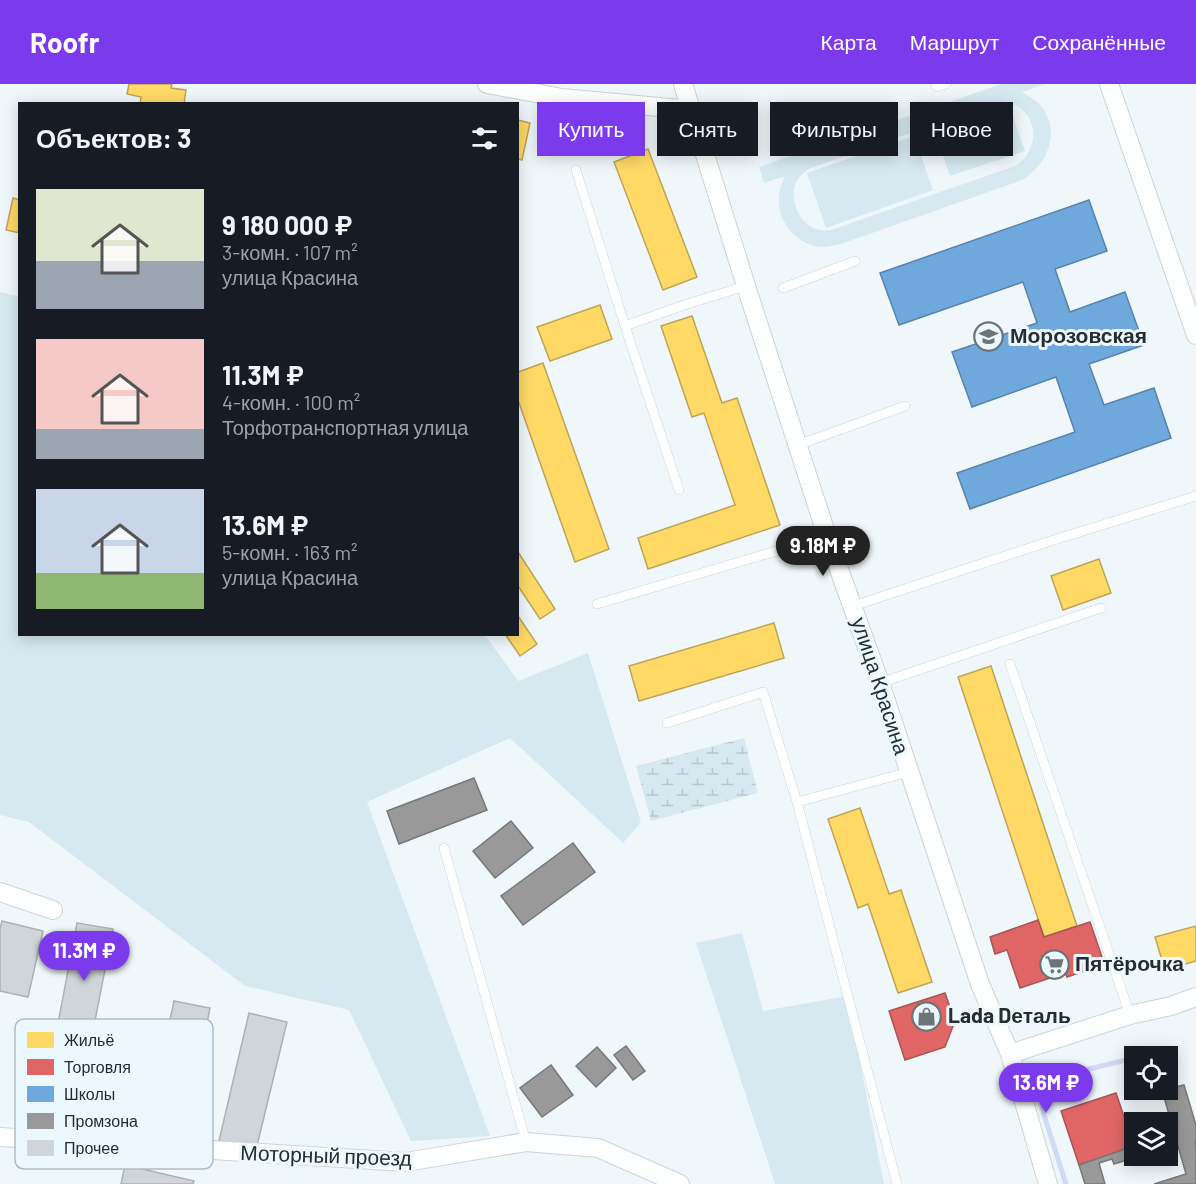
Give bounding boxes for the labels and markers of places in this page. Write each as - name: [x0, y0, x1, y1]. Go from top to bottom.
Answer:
- school or university icon: Морозовская: [973, 320, 1005, 352]
- place label: Морозовская: [1010, 322, 1147, 347]
- pin: 9.18M ₽: [768, 526, 878, 577]
- pin: 11.3M ₽: [29, 931, 139, 982]
- supermarket icon: Пятёрочка: [1038, 948, 1070, 980]
- place label: Пятёрочка: [1075, 950, 1184, 975]
- shop icon: Lada Dеталь: [911, 1000, 943, 1032]
- place label: Lada Dеталь: [948, 1002, 1071, 1027]
- pin: 13.6M ₽: [991, 1063, 1101, 1114]

